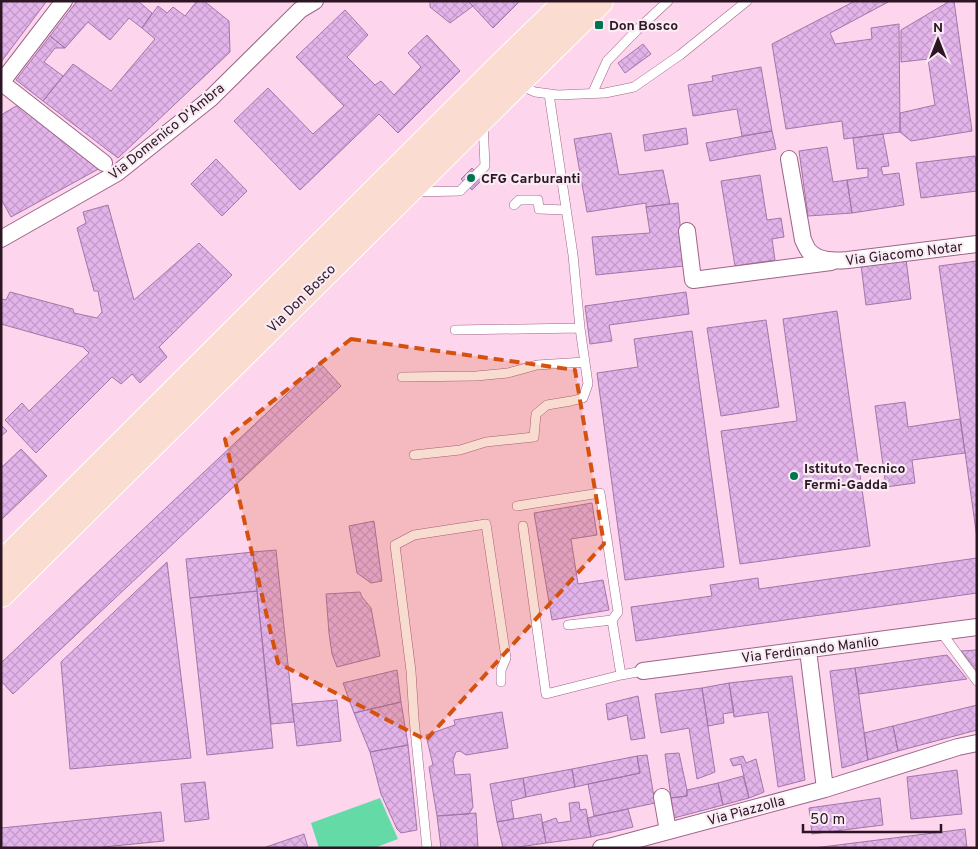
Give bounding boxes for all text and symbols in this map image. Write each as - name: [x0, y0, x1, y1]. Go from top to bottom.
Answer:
- north arrow: [913, 15, 963, 65]
- place label: Don Bosco: [609, 18, 678, 35]
- marker: Don Bosco: [593, 19, 605, 31]
- text: N: [933, 20, 943, 37]
- street label: Via Domenico D'Ambra: [106, 80, 228, 184]
- place label: CFG Carburanti: [481, 171, 580, 188]
- marker: CFG Carburanti: [465, 172, 477, 184]
- street label: Via Giacomo Notar: [845, 239, 964, 270]
- street label: Via Don Bosco: [264, 261, 340, 337]
- place label: Istituto Tecnico Fermi-Gadda: [804, 461, 905, 494]
- marker: Istituto Tecnico Fermi-Gadda: [788, 470, 800, 482]
- street label: Via Ferdinando Manlio: [741, 634, 880, 667]
- street label: Via Piazzolla: [706, 793, 787, 830]
- scale bar: [803, 802, 940, 834]
- text: 50 m: [810, 811, 845, 830]

